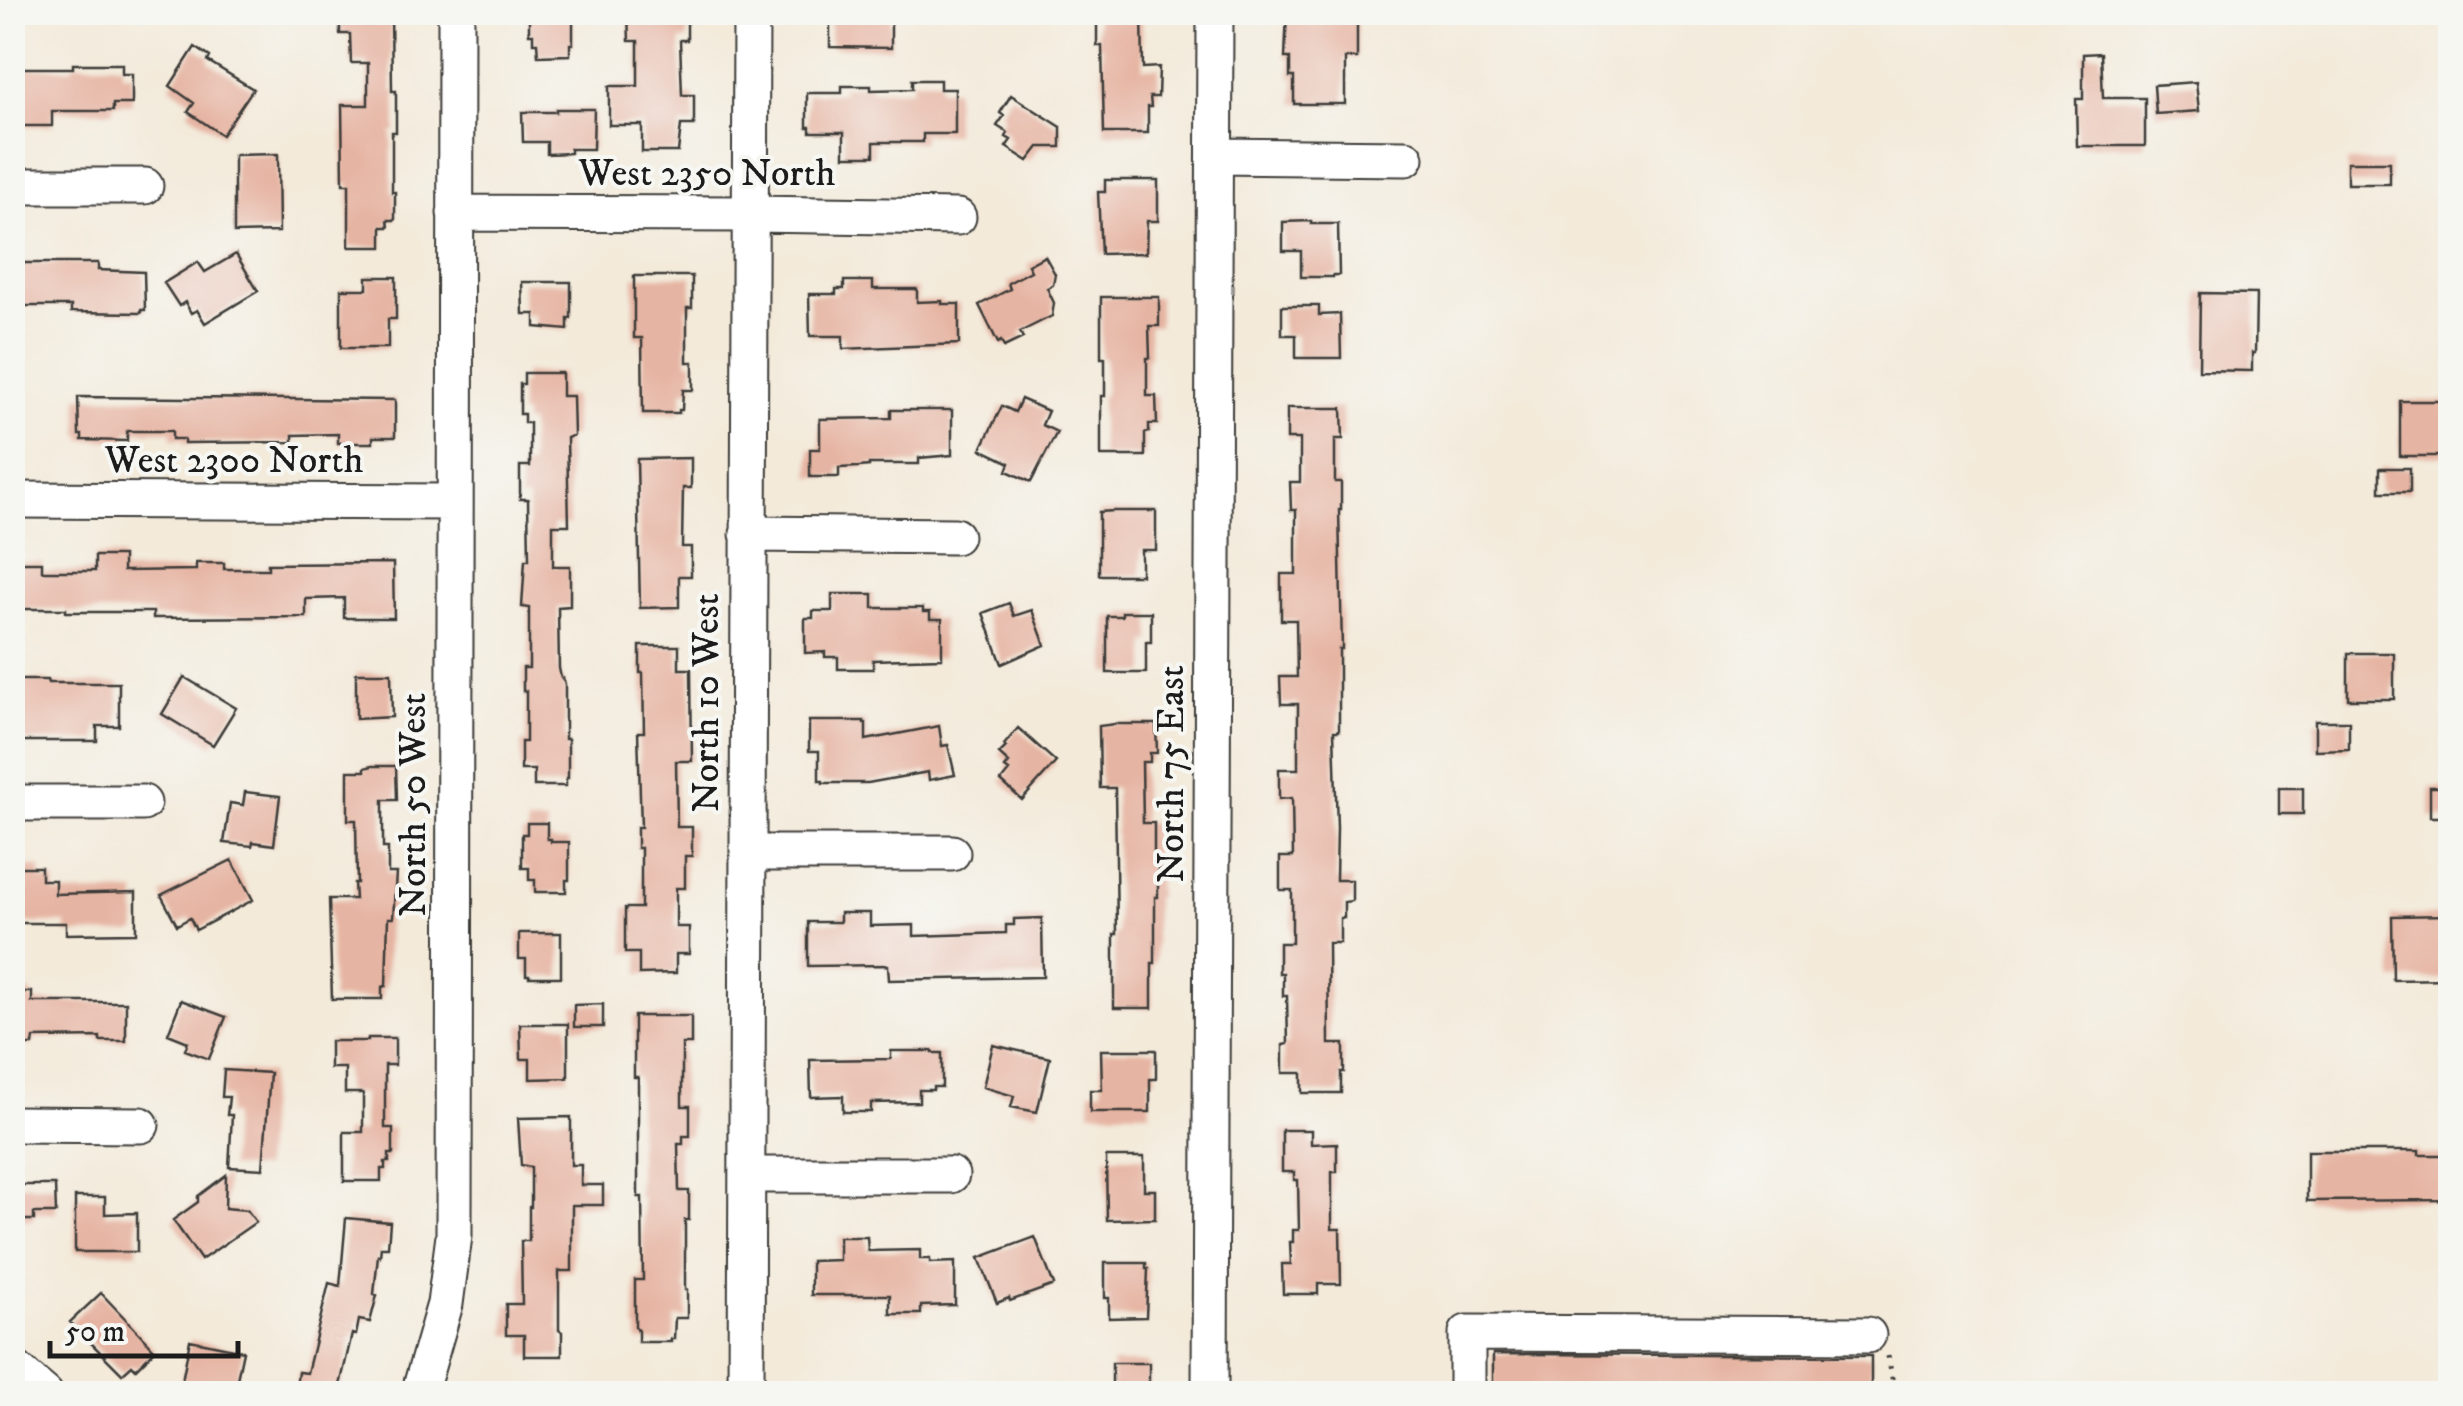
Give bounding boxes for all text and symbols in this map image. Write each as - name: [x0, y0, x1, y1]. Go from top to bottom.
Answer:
- street label: West 2350 North: [577, 150, 836, 198]
- street label: West 2300 North: [104, 437, 363, 485]
- street label: North 10 West: [683, 593, 731, 813]
- street label: North 75 East: [1148, 665, 1196, 883]
- street label: North 50 West: [390, 693, 438, 917]
- scale bar: [50, 1296, 238, 1358]
- text: 50 m: [65, 1314, 125, 1351]

